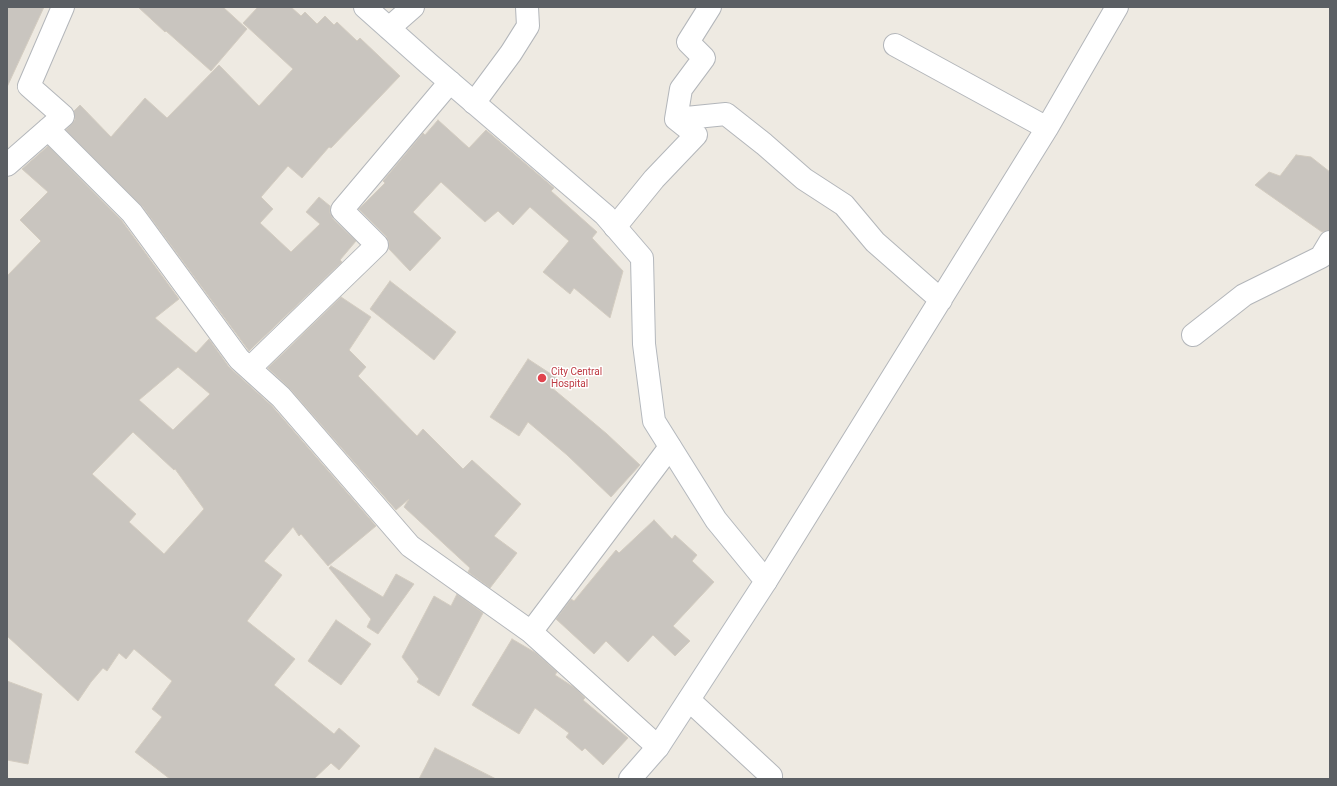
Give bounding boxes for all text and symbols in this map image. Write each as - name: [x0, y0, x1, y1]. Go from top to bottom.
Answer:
- place label: City Central Hospital: [551, 366, 602, 390]
- marker: City Central Hospital: [536, 372, 548, 384]

